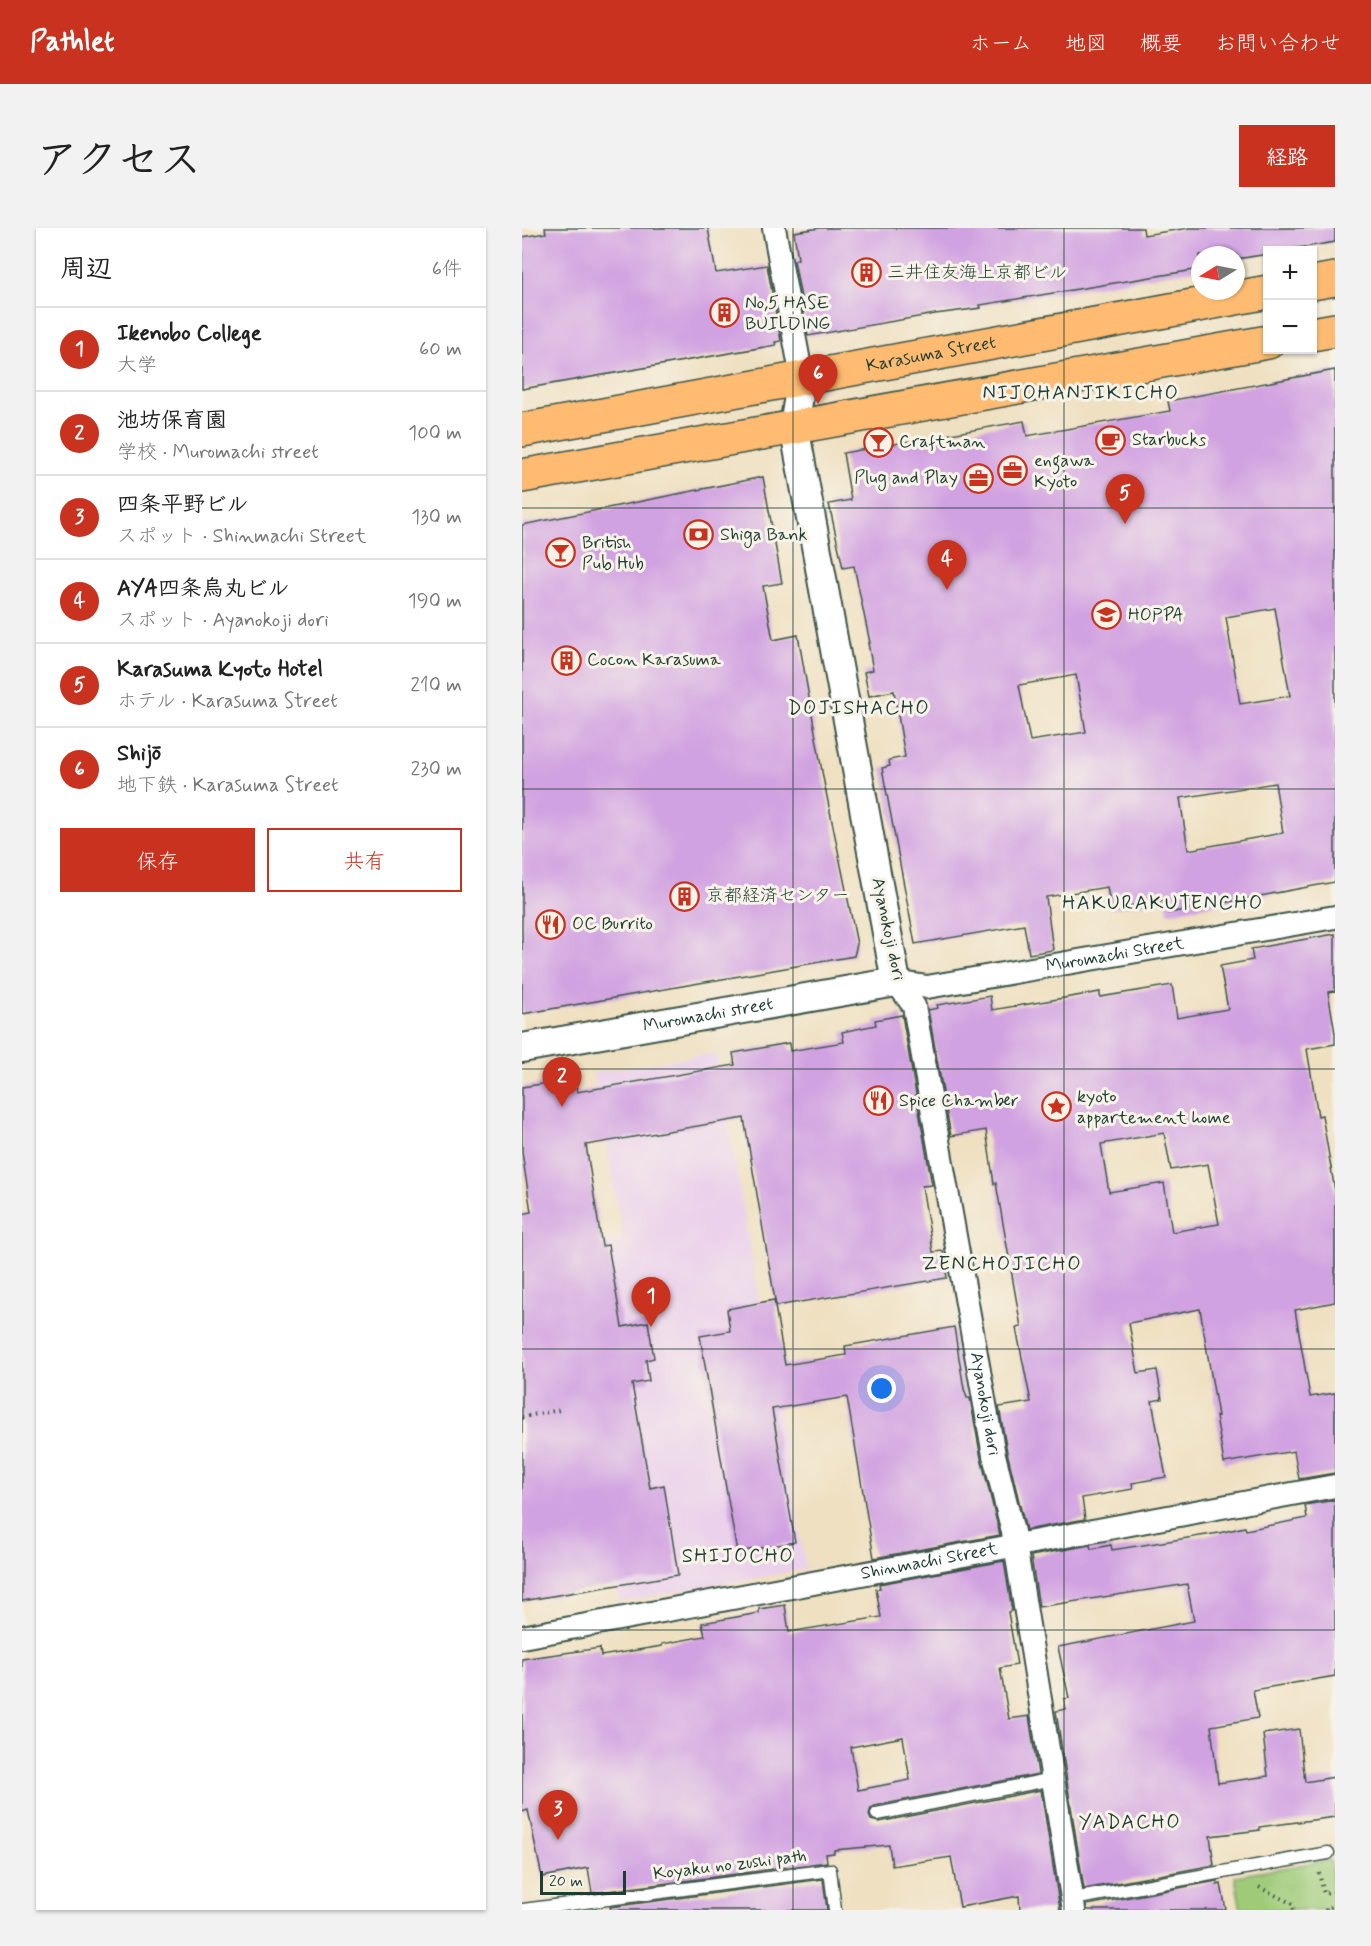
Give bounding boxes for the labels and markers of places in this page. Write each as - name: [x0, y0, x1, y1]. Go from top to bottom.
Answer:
- building icon: 三井住友海上京都ビル: [850, 257, 882, 289]
- place label: 三井住友海上京都ビル: [887, 261, 1067, 285]
- place label: No,5 HASE BUILDING: [745, 291, 830, 336]
- building icon: No,5 HASE BUILDING: [708, 297, 740, 329]
- pin: 6: [798, 354, 838, 404]
- cafe icon: Starbucks: [1095, 424, 1127, 456]
- bar icon: Craftman: [862, 426, 894, 458]
- place label: Starbucks: [1132, 428, 1206, 452]
- place label: Craftman: [899, 430, 985, 454]
- place label: engawa Kyoto: [1034, 449, 1094, 494]
- office icon: engawa Kyoto: [997, 455, 1029, 487]
- office icon: Plug and Play: [963, 462, 995, 494]
- place label: Plug and Play: [854, 466, 958, 491]
- pin: 5: [1106, 474, 1144, 524]
- bank icon: Shiga Bank: [683, 519, 715, 551]
- place label: Shiga Bank: [720, 523, 808, 548]
- place label: British Pub Hub: [582, 531, 644, 576]
- bar icon: British Pub Hub: [545, 537, 577, 569]
- pin: 4: [928, 540, 966, 590]
- school or university icon: HOPPA: [1091, 599, 1123, 631]
- place label: HOPPA: [1128, 603, 1184, 627]
- building icon: Cocon Karasuma: [550, 644, 582, 676]
- place label: Cocon Karasuma: [587, 648, 721, 672]
- building icon: 京都経済センター: [669, 880, 701, 912]
- place label: 京都経済センター: [706, 884, 849, 908]
- restaurant icon: OC Burrito: [535, 908, 567, 940]
- place label: OC Burrito: [572, 912, 653, 936]
- pin: 2: [542, 1058, 582, 1107]
- restaurant icon: Spice Chamber: [862, 1085, 894, 1117]
- place label: kyoto appartement home: [1077, 1085, 1231, 1130]
- place label: Spice Chamber: [899, 1089, 1019, 1113]
- place icon: kyoto appartement home: [1040, 1091, 1072, 1123]
- pin: 1: [632, 1278, 670, 1327]
- pin: 3: [538, 1790, 578, 1840]

